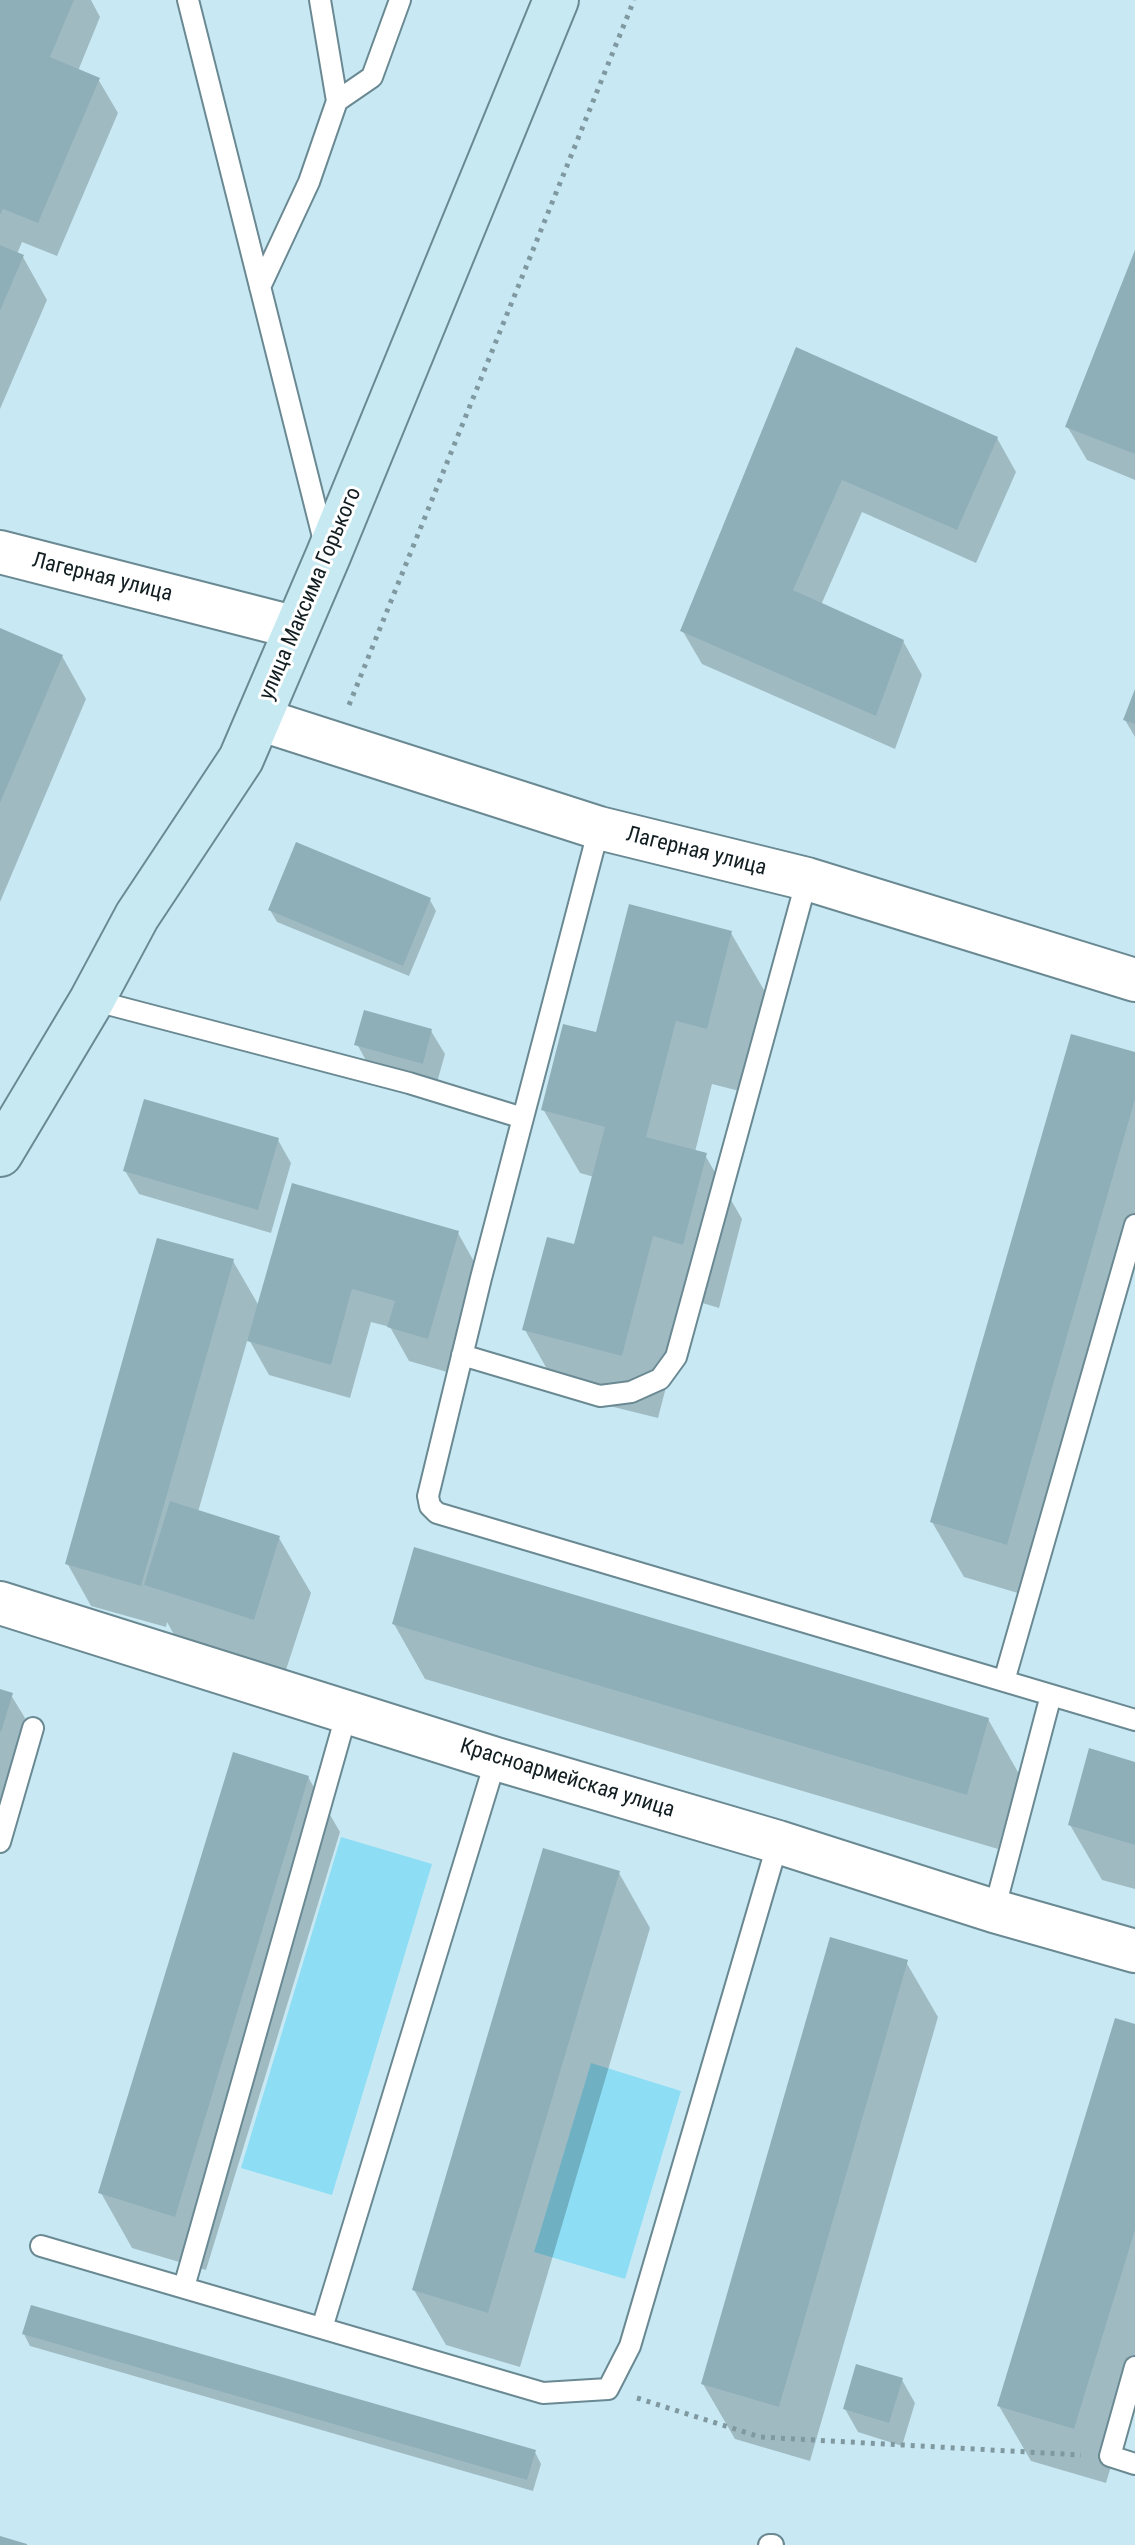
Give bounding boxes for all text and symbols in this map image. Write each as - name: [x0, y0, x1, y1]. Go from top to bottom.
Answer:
- street label: улица Максима Горького: [254, 484, 368, 704]
- street label: Лагерная улица: [29, 548, 175, 608]
- street label: Лагерная улица: [623, 822, 769, 882]
- street label: Красноармейская улица: [456, 1734, 678, 1824]

